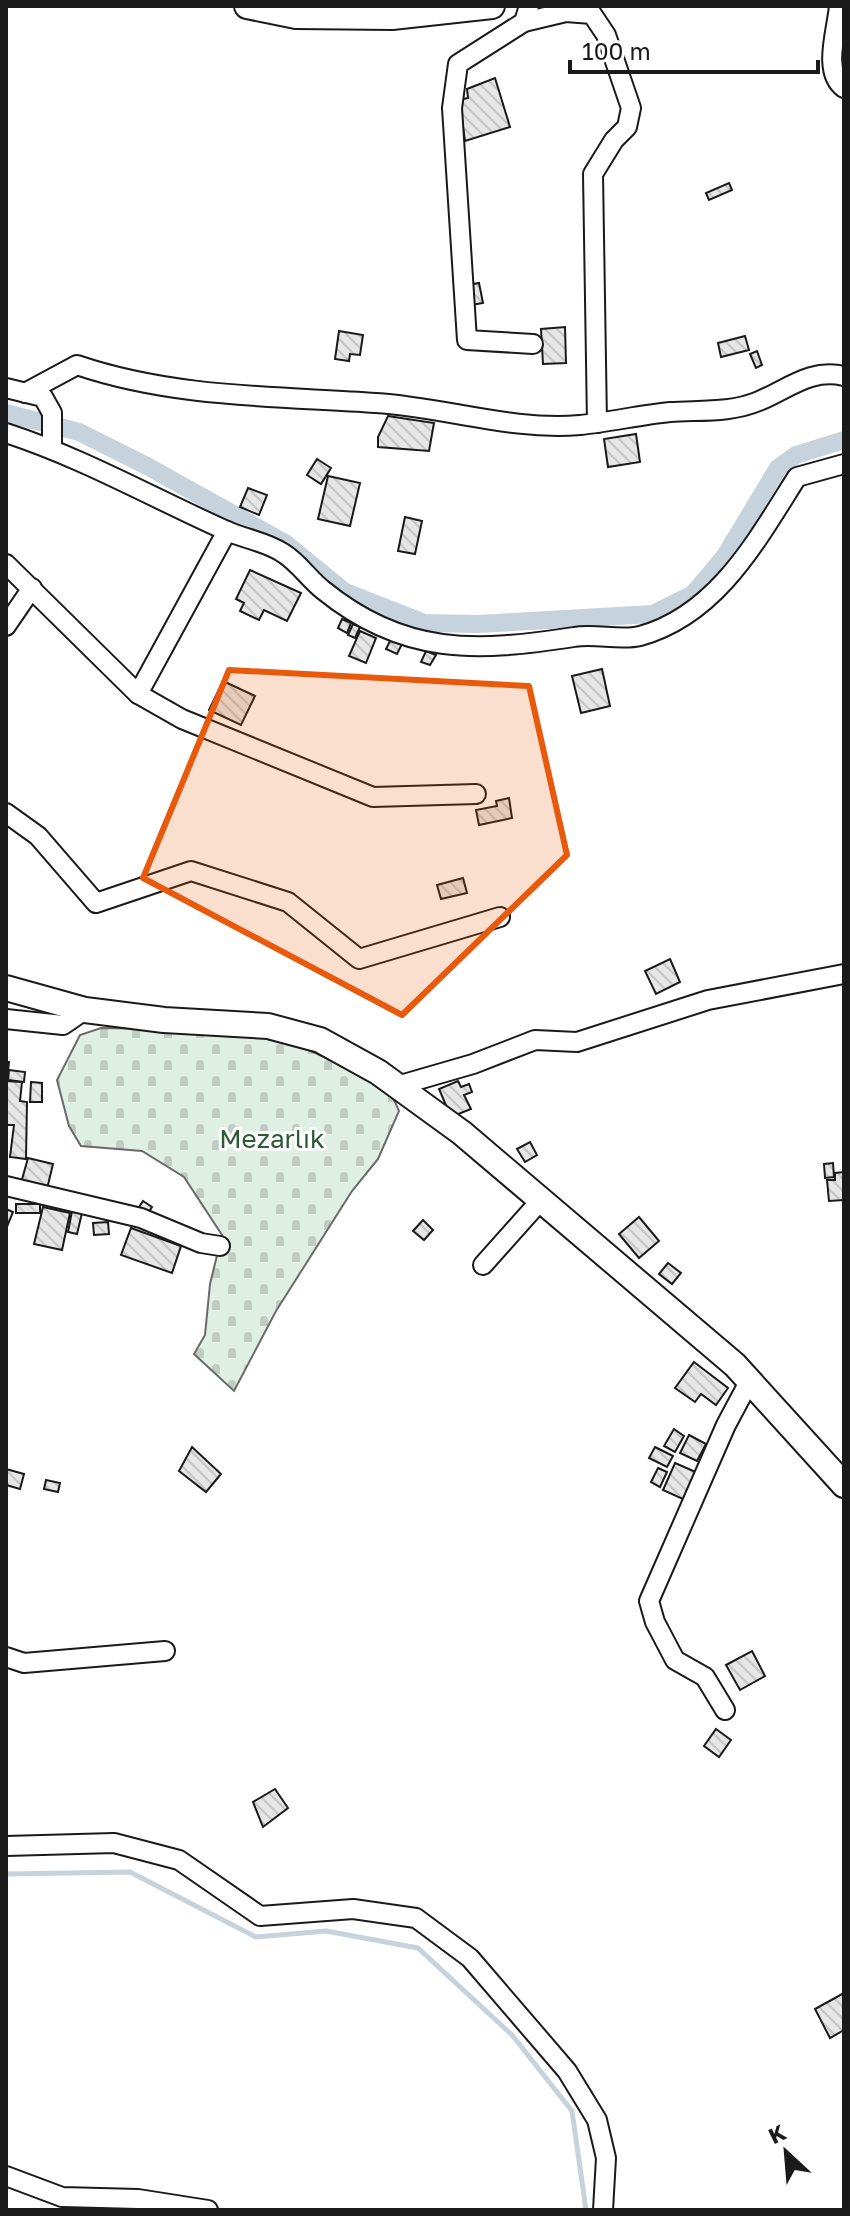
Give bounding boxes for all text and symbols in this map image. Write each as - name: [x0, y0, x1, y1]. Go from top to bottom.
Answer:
- scale bar: [570, 24, 818, 74]
- text: 100 m: [582, 36, 651, 65]
- park label: Mezarlık: [219, 1123, 325, 1154]
- north arrow: [746, 2112, 826, 2192]
- text: K: [764, 2118, 790, 2149]

